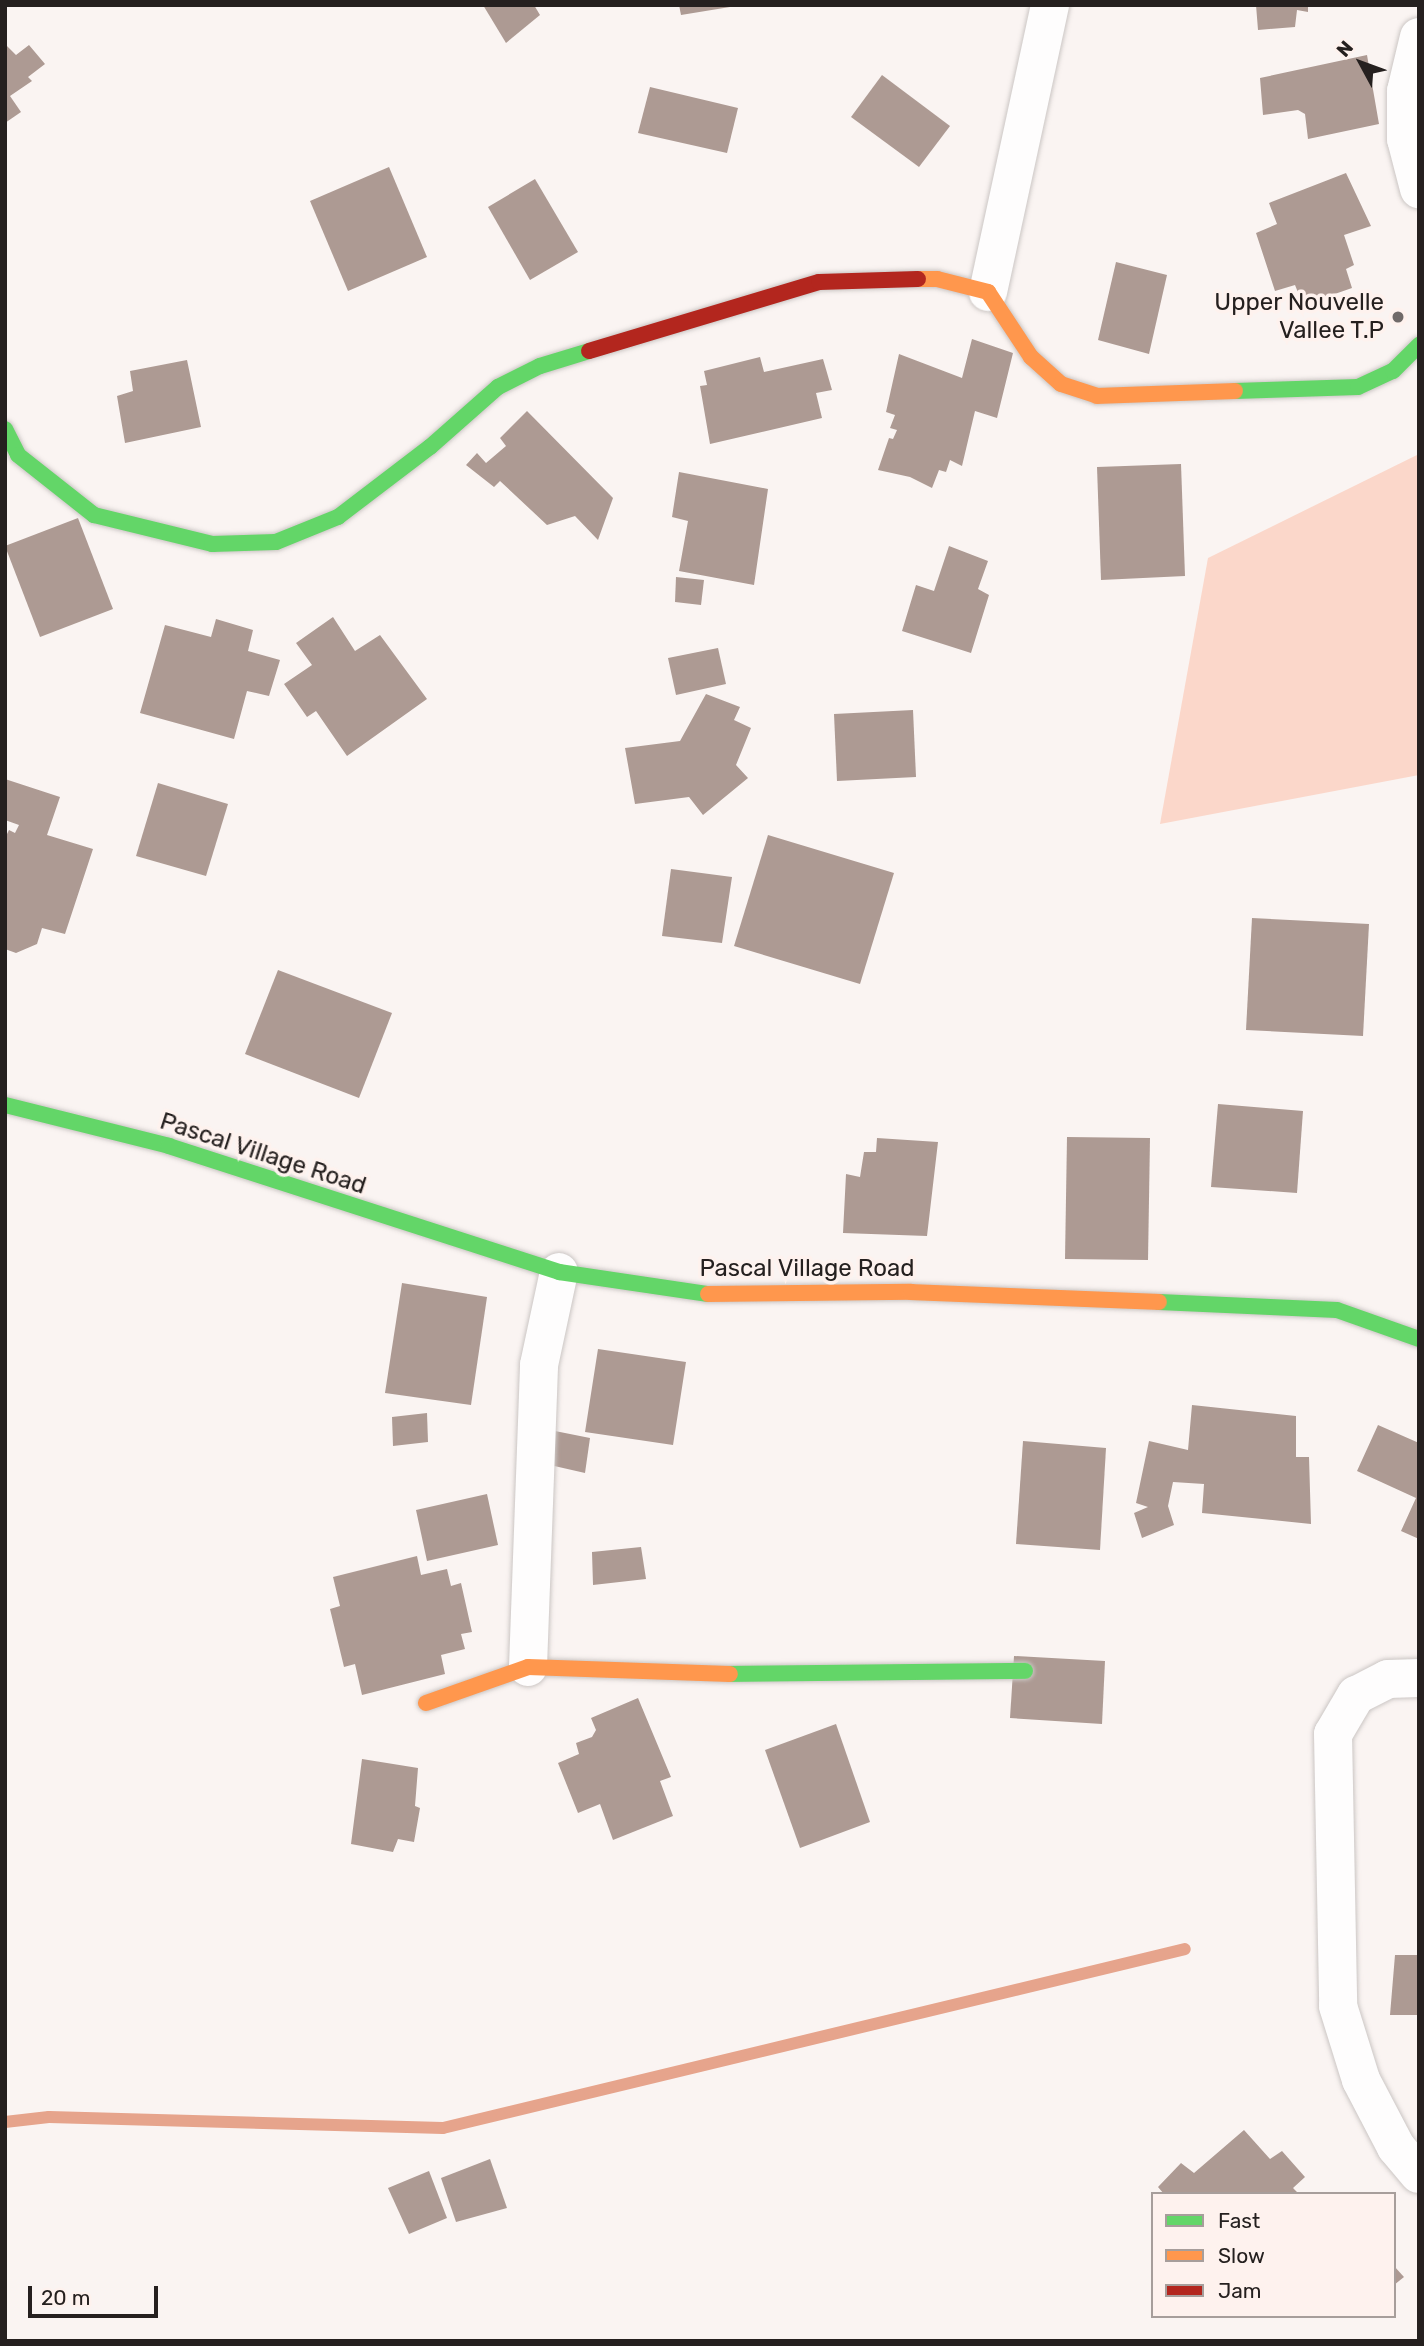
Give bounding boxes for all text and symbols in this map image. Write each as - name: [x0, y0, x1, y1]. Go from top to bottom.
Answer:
- north arrow: [1326, 28, 1396, 98]
- text: N: [1332, 36, 1358, 62]
- place label: Upper Nouvelle Vallee T.P: [1214, 289, 1384, 345]
- marker: Upper Nouvelle Vallee T.P: [1390, 309, 1406, 325]
- street label: Pascal Village Road: [156, 1107, 370, 1201]
- street label: Pascal Village Road: [699, 1255, 915, 1283]
- legend: [1151, 2192, 1396, 2318]
- text: Fast: [1218, 2208, 1260, 2233]
- text: Slow: [1218, 2243, 1265, 2268]
- scale bar: [32, 2272, 161, 2316]
- text: Jam: [1218, 2278, 1262, 2303]
- text: 20 m: [41, 2285, 90, 2310]

